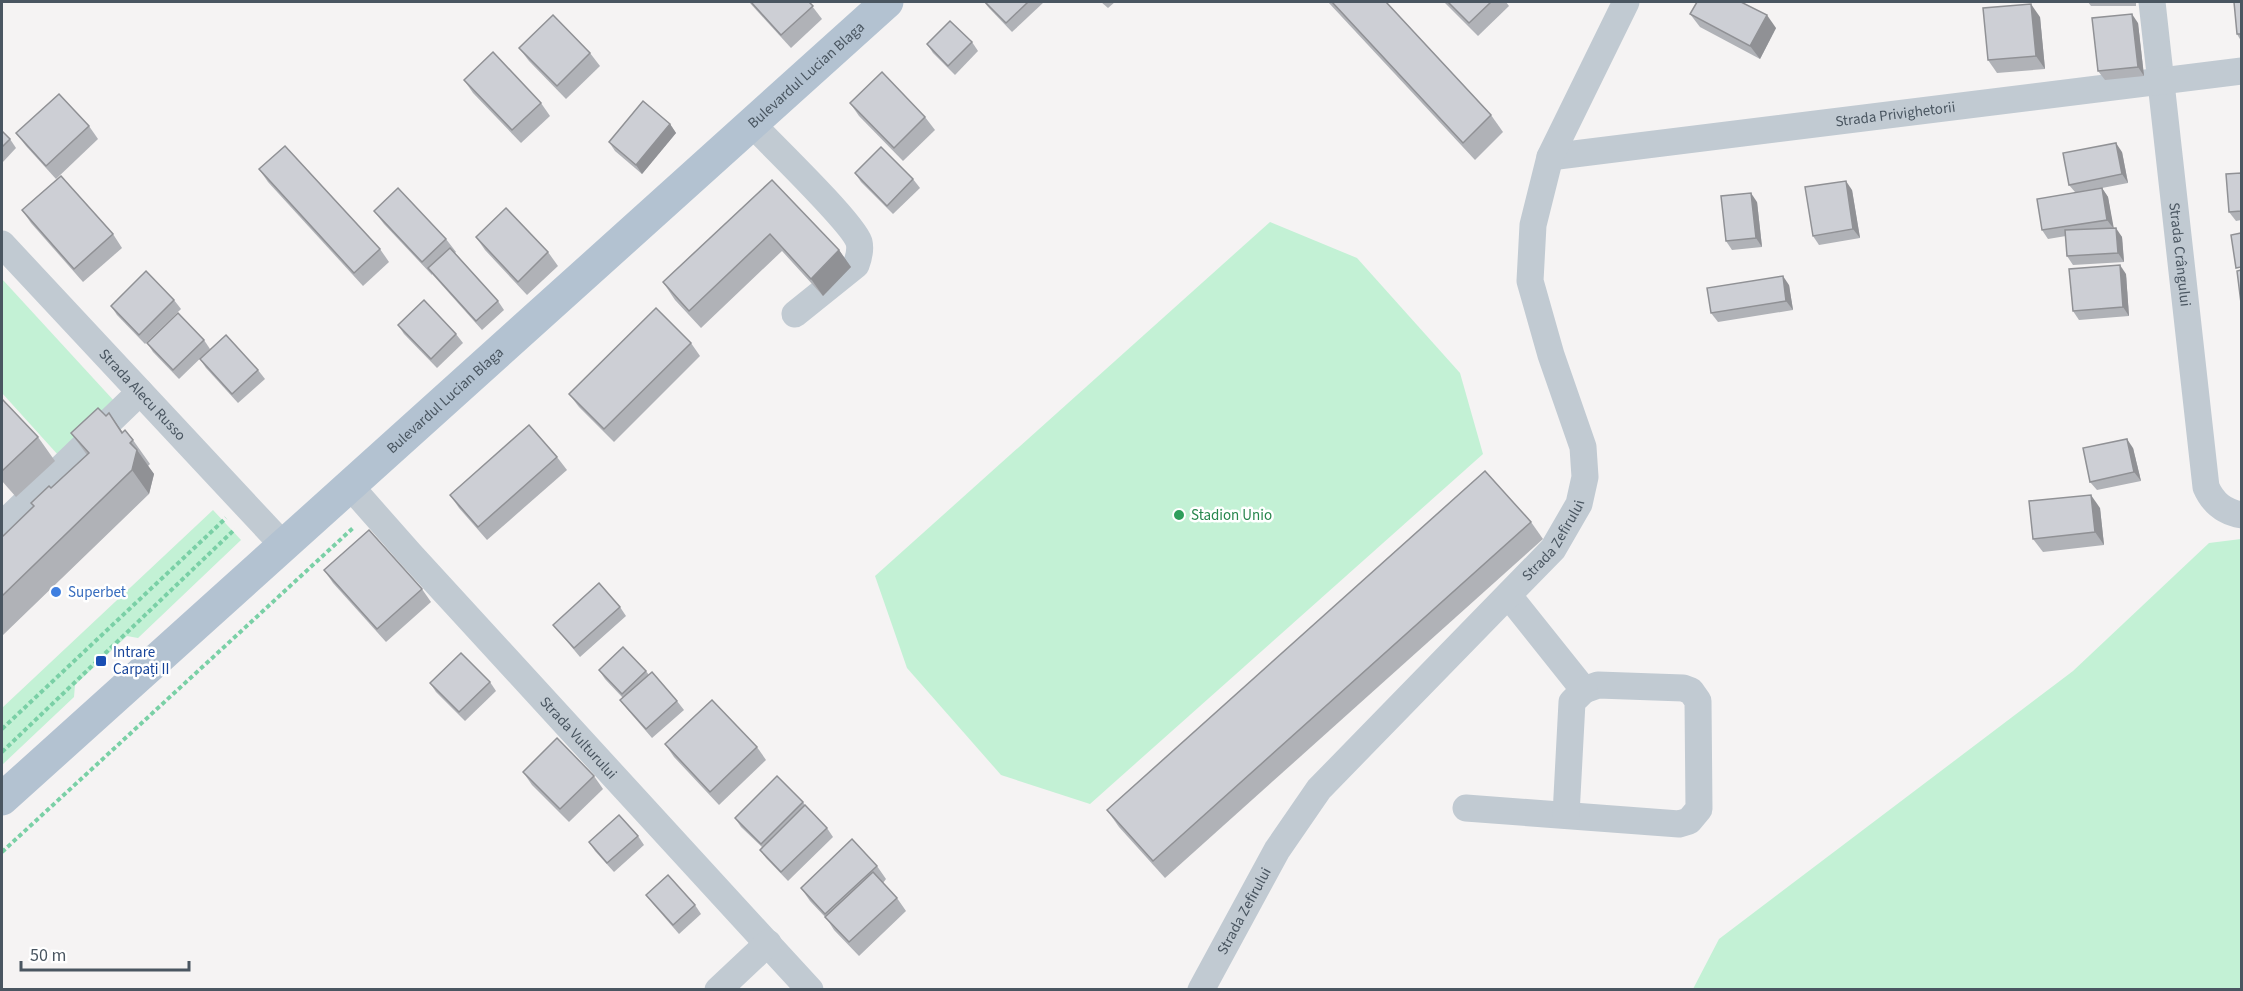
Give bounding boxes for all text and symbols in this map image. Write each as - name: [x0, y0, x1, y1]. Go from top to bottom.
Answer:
- street label: Bulevardul Lucian Blaga: [743, 17, 869, 133]
- street label: Strada Privighetorii: [1834, 96, 1957, 132]
- street label: Strada Crângului: [2164, 201, 2196, 308]
- street label: Bulevardul Lucian Blaga: [382, 342, 508, 458]
- street label: Strada Alecu Russo: [94, 344, 191, 445]
- street label: Strada Zefirului: [1517, 498, 1590, 586]
- place label: Stadion Unio: [1191, 505, 1272, 526]
- marker: Stadion Unio: [1172, 508, 1186, 522]
- place label: Superbet: [68, 582, 126, 603]
- marker: Superbet: [49, 585, 63, 599]
- place label: Intrare Carpați II: [113, 642, 169, 680]
- marker: Intrare Carpați II: [94, 654, 108, 668]
- street label: Strada Vulturului: [535, 692, 622, 784]
- street label: Strada Zefirului: [1212, 864, 1276, 958]
- scale bar: [21, 934, 189, 972]
- text: 50 m: [30, 943, 66, 968]

